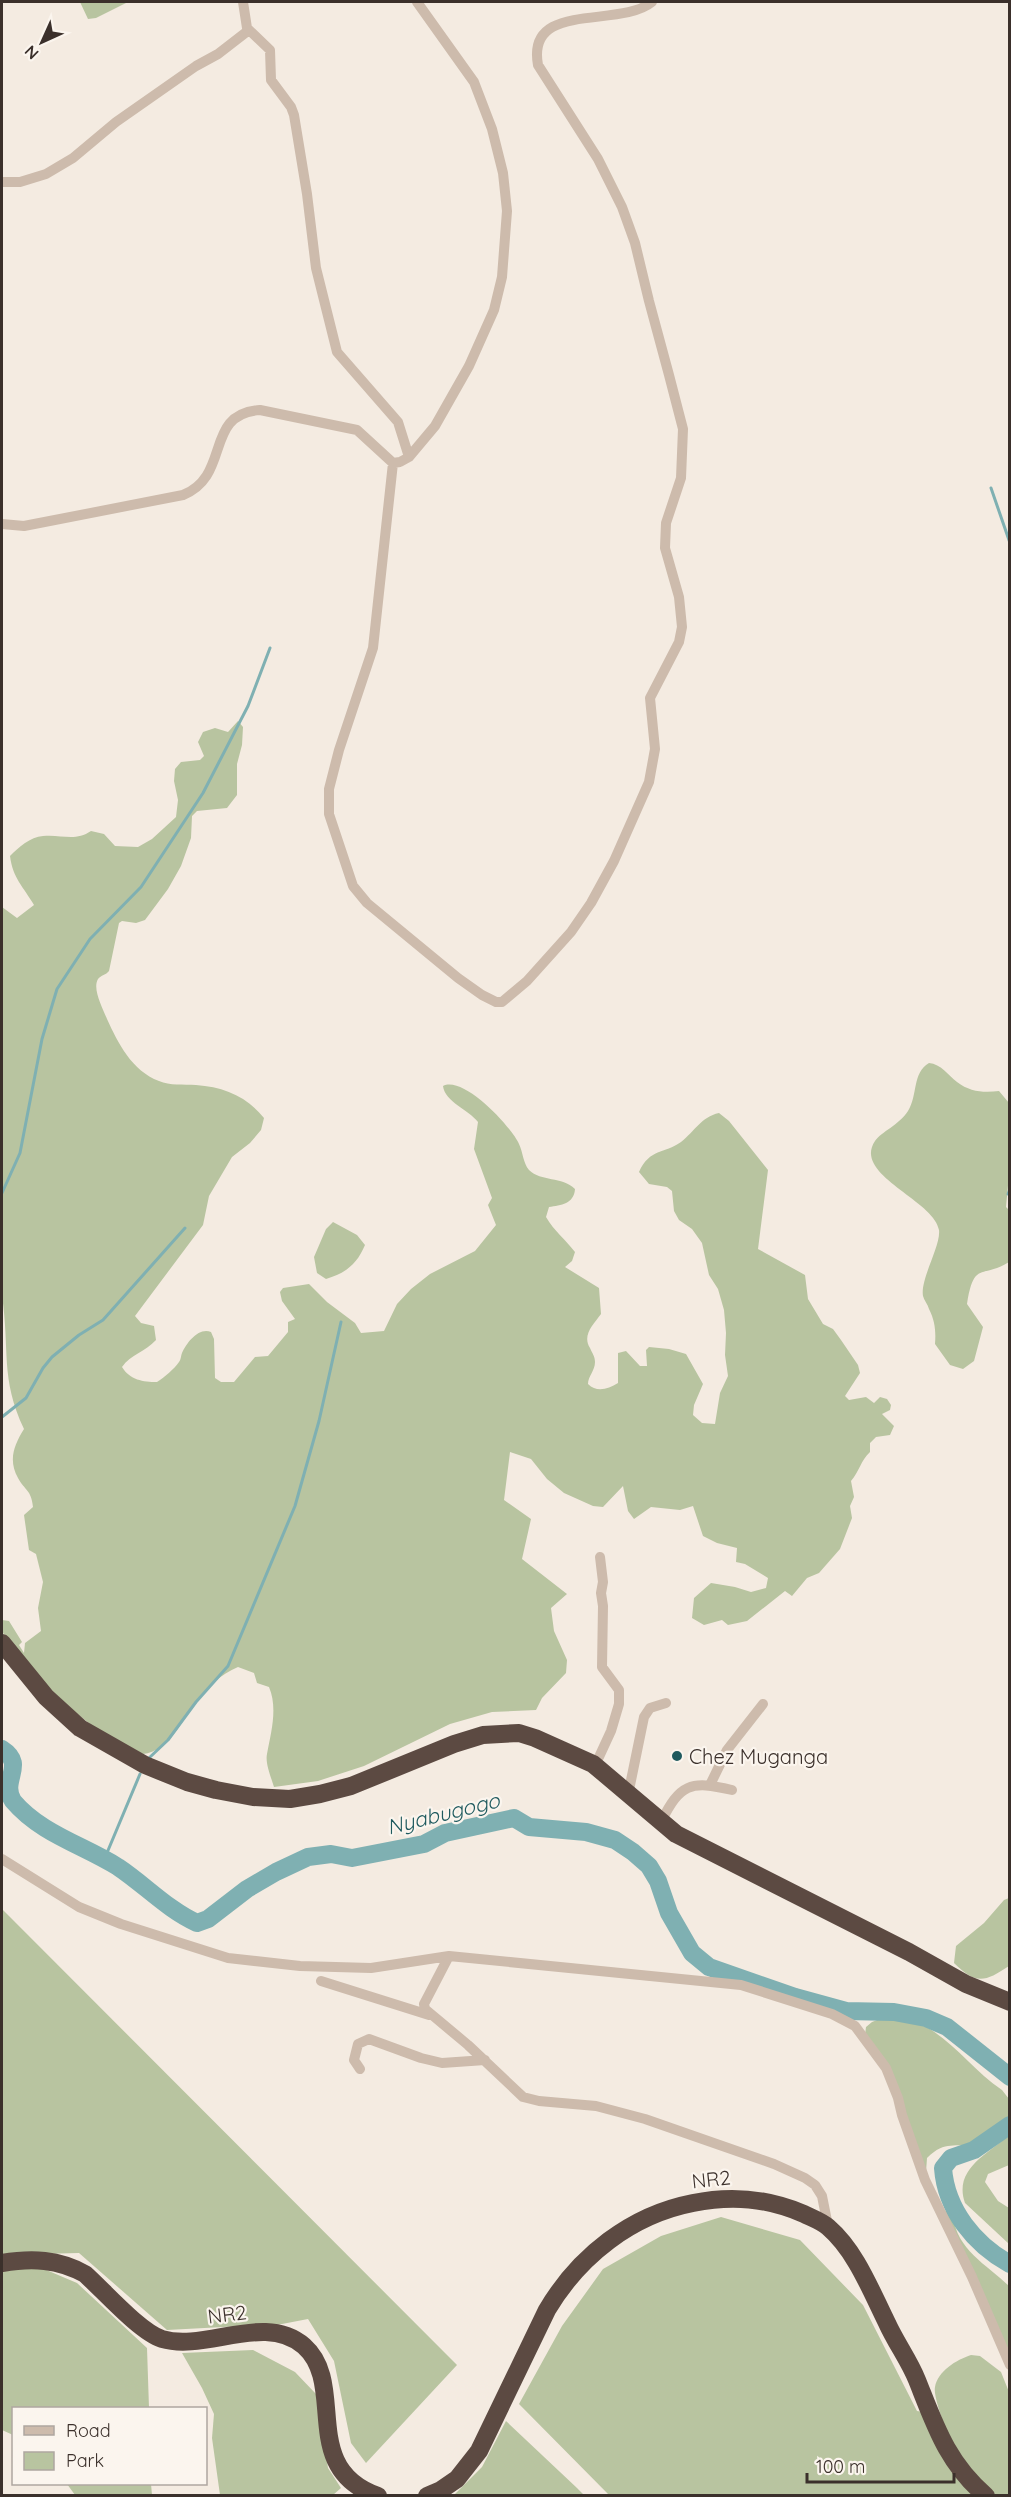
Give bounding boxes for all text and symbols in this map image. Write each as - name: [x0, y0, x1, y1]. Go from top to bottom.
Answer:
- north arrow: [12, 12, 72, 72]
- text: N: [20, 41, 43, 64]
- place label: Chez Muganga: [689, 1744, 828, 1769]
- marker: Chez Muganga: [670, 1749, 684, 1763]
- water label: Nyabugogo: [384, 1786, 503, 1840]
- street label: NR2: [690, 2165, 732, 2193]
- street label: NR2: [206, 2299, 248, 2329]
- legend: [12, 2407, 207, 2485]
- text: Road: [66, 2419, 111, 2442]
- scale bar: [807, 2446, 954, 2484]
- text: Park: [66, 2449, 104, 2472]
- text: 100 m: [816, 2455, 865, 2478]

